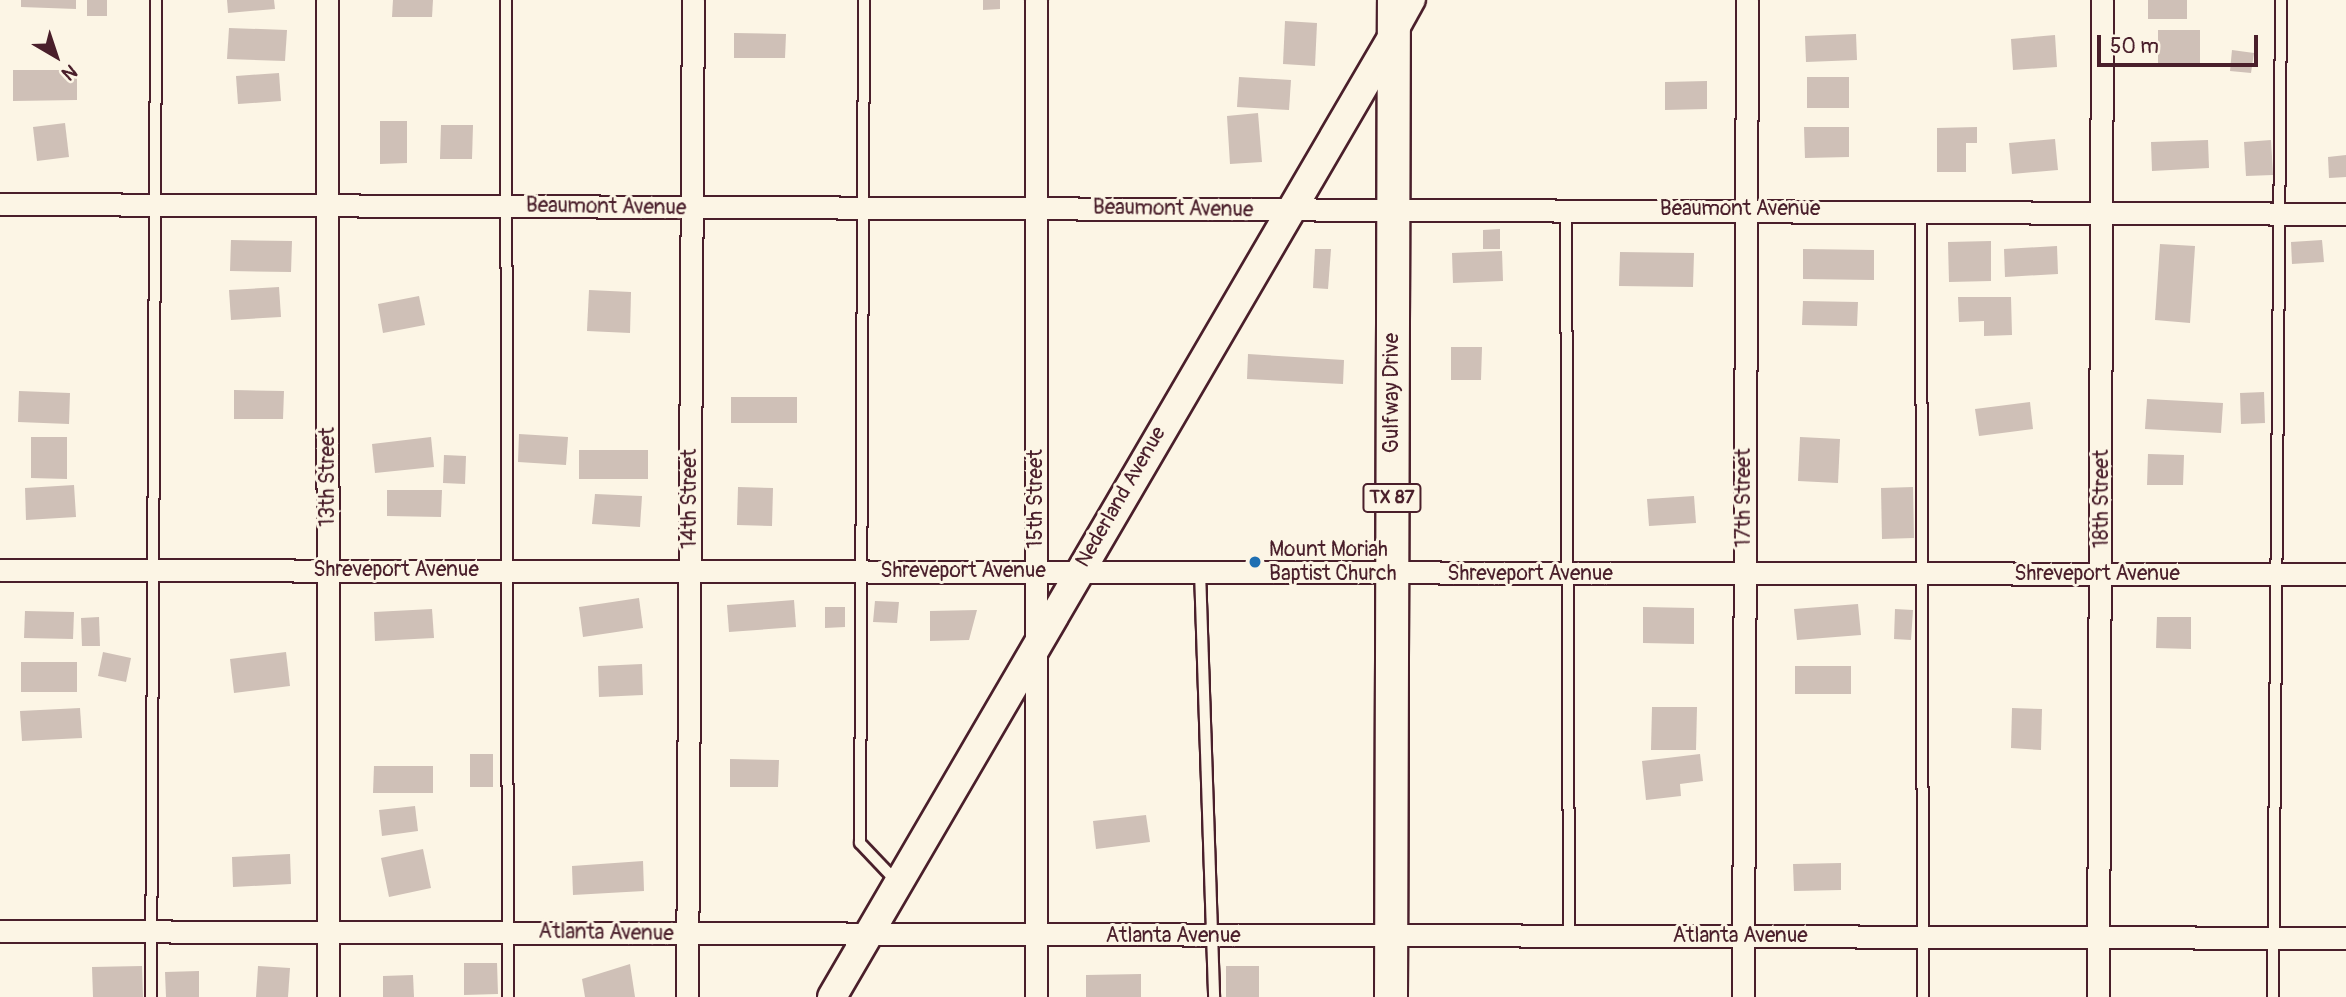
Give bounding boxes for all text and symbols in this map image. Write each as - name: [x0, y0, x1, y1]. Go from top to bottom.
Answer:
- north arrow: [21, 21, 91, 91]
- scale bar: [2101, 21, 2262, 65]
- text: 50 m: [2110, 33, 2159, 60]
- text: N: [57, 59, 82, 86]
- street label: Beaumont Avenue: [526, 193, 686, 221]
- street label: Beaumont Avenue: [1093, 195, 1253, 223]
- street label: Beaumont Avenue: [1660, 196, 1820, 222]
- street label: Gulfway Drive: [1379, 333, 1405, 453]
- street label: Nederland Avenue: [1071, 422, 1171, 572]
- street label: 13th Street: [315, 427, 341, 527]
- street label: 17th Street: [1731, 448, 1757, 548]
- street label: 14th Street: [677, 449, 703, 549]
- street label: 15th Street: [1023, 449, 1049, 549]
- street label: 18th Street: [2089, 450, 2115, 548]
- road number: TX 87: [1362, 482, 1422, 513]
- place label: Mount Moriah Baptist Church: [1269, 537, 1397, 587]
- marker: Mount Moriah Baptist Church: [1247, 554, 1263, 570]
- street label: Shreveport Avenue: [313, 557, 479, 583]
- street label: Shreveport Avenue: [880, 558, 1046, 584]
- street label: Shreveport Avenue: [1447, 561, 1613, 587]
- street label: Shreveport Avenue: [2014, 561, 2180, 587]
- street label: Atlanta Avenue: [538, 919, 674, 947]
- street label: Atlanta Avenue: [1105, 923, 1241, 949]
- street label: Atlanta Avenue: [1672, 923, 1808, 949]

